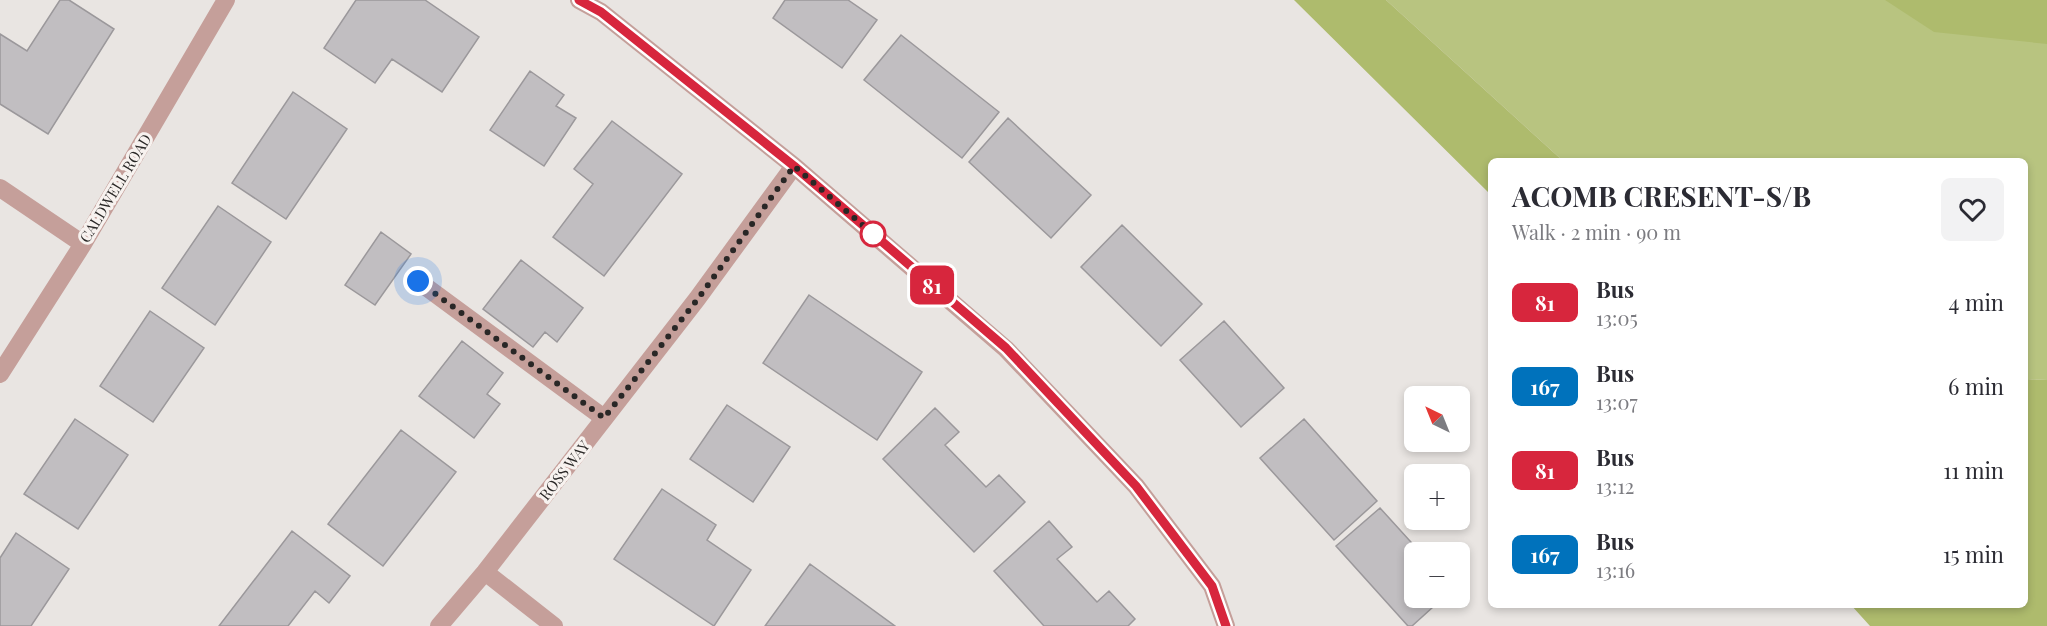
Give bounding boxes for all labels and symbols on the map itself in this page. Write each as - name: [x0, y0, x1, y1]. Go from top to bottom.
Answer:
- street label: CALDWELL ROAD: [75, 130, 155, 246]
- unlabelled marker: [860, 221, 886, 247]
- your location: [403, 266, 433, 296]
- line badge: 81: [905, 266, 959, 304]
- north arrow: [1404, 386, 1470, 452]
- street label: ROSS WAY: [534, 436, 594, 504]

